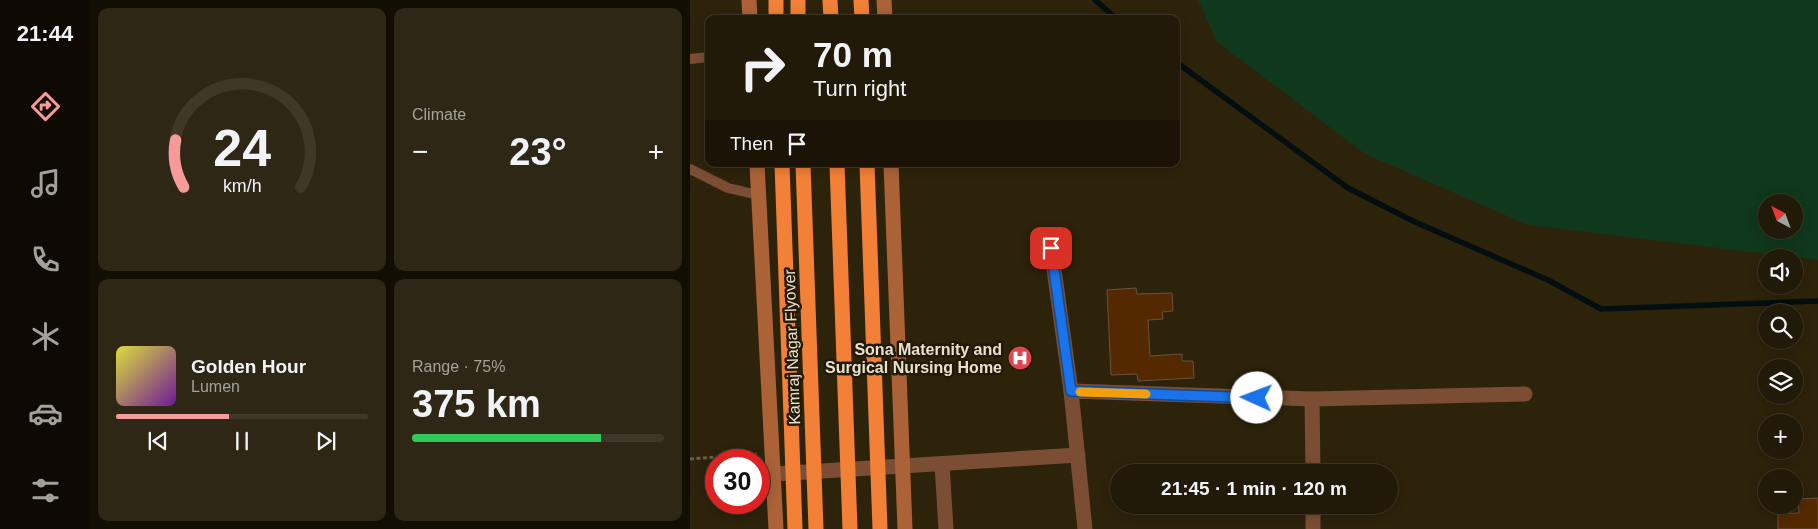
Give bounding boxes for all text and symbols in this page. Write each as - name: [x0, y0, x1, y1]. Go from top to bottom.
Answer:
- text: 21:44: [17, 21, 73, 46]
- icon: right: [730, 35, 795, 100]
- text: 70 m: [813, 35, 893, 74]
- text: Turn right: [813, 76, 906, 101]
- icon: directions: [28, 89, 63, 124]
- text: Climate: [412, 106, 466, 123]
- text: 24: [213, 119, 271, 177]
- icon: arrive: [783, 130, 811, 158]
- text: 23°: [509, 131, 567, 173]
- text: Then: [730, 133, 773, 154]
- text: −: [412, 136, 428, 167]
- text: +: [648, 136, 664, 167]
- icon: music: [28, 166, 63, 201]
- text: km/h: [223, 176, 261, 196]
- north arrow: [1758, 194, 1802, 239]
- map controls: [1758, 194, 1803, 514]
- pin: [1030, 227, 1072, 269]
- icon: arrive: [1037, 234, 1065, 262]
- icon: phone: [28, 242, 63, 277]
- button: sound: [1758, 249, 1803, 294]
- street label: Kamraj Nagar Flyover: [781, 268, 803, 425]
- button: search: [1758, 304, 1803, 349]
- icon: climate: [28, 319, 63, 354]
- place label: Sona Maternity and Surgical Nursing Home: [825, 341, 1002, 376]
- hospital icon: Sona Maternity and Surgical Nursing Home: [1007, 345, 1033, 371]
- text: Golden Hour: [191, 356, 306, 377]
- text: Range · 75%: [412, 358, 505, 375]
- button: layers: [1758, 359, 1803, 404]
- position arrow: [1230, 371, 1282, 423]
- text: Lumen: [191, 378, 240, 395]
- text: 375 km: [412, 383, 541, 425]
- icon: car: [28, 396, 63, 431]
- button: +: [1758, 414, 1803, 459]
- icon: previous: [144, 427, 172, 455]
- icon: pause: [228, 427, 256, 455]
- icon: next: [312, 427, 340, 455]
- speed limit sign: 30: [705, 449, 770, 514]
- button: −: [1758, 469, 1803, 514]
- icon: filters: [28, 473, 63, 508]
- text: 21:45 · 1 min · 120 m: [1161, 478, 1347, 499]

